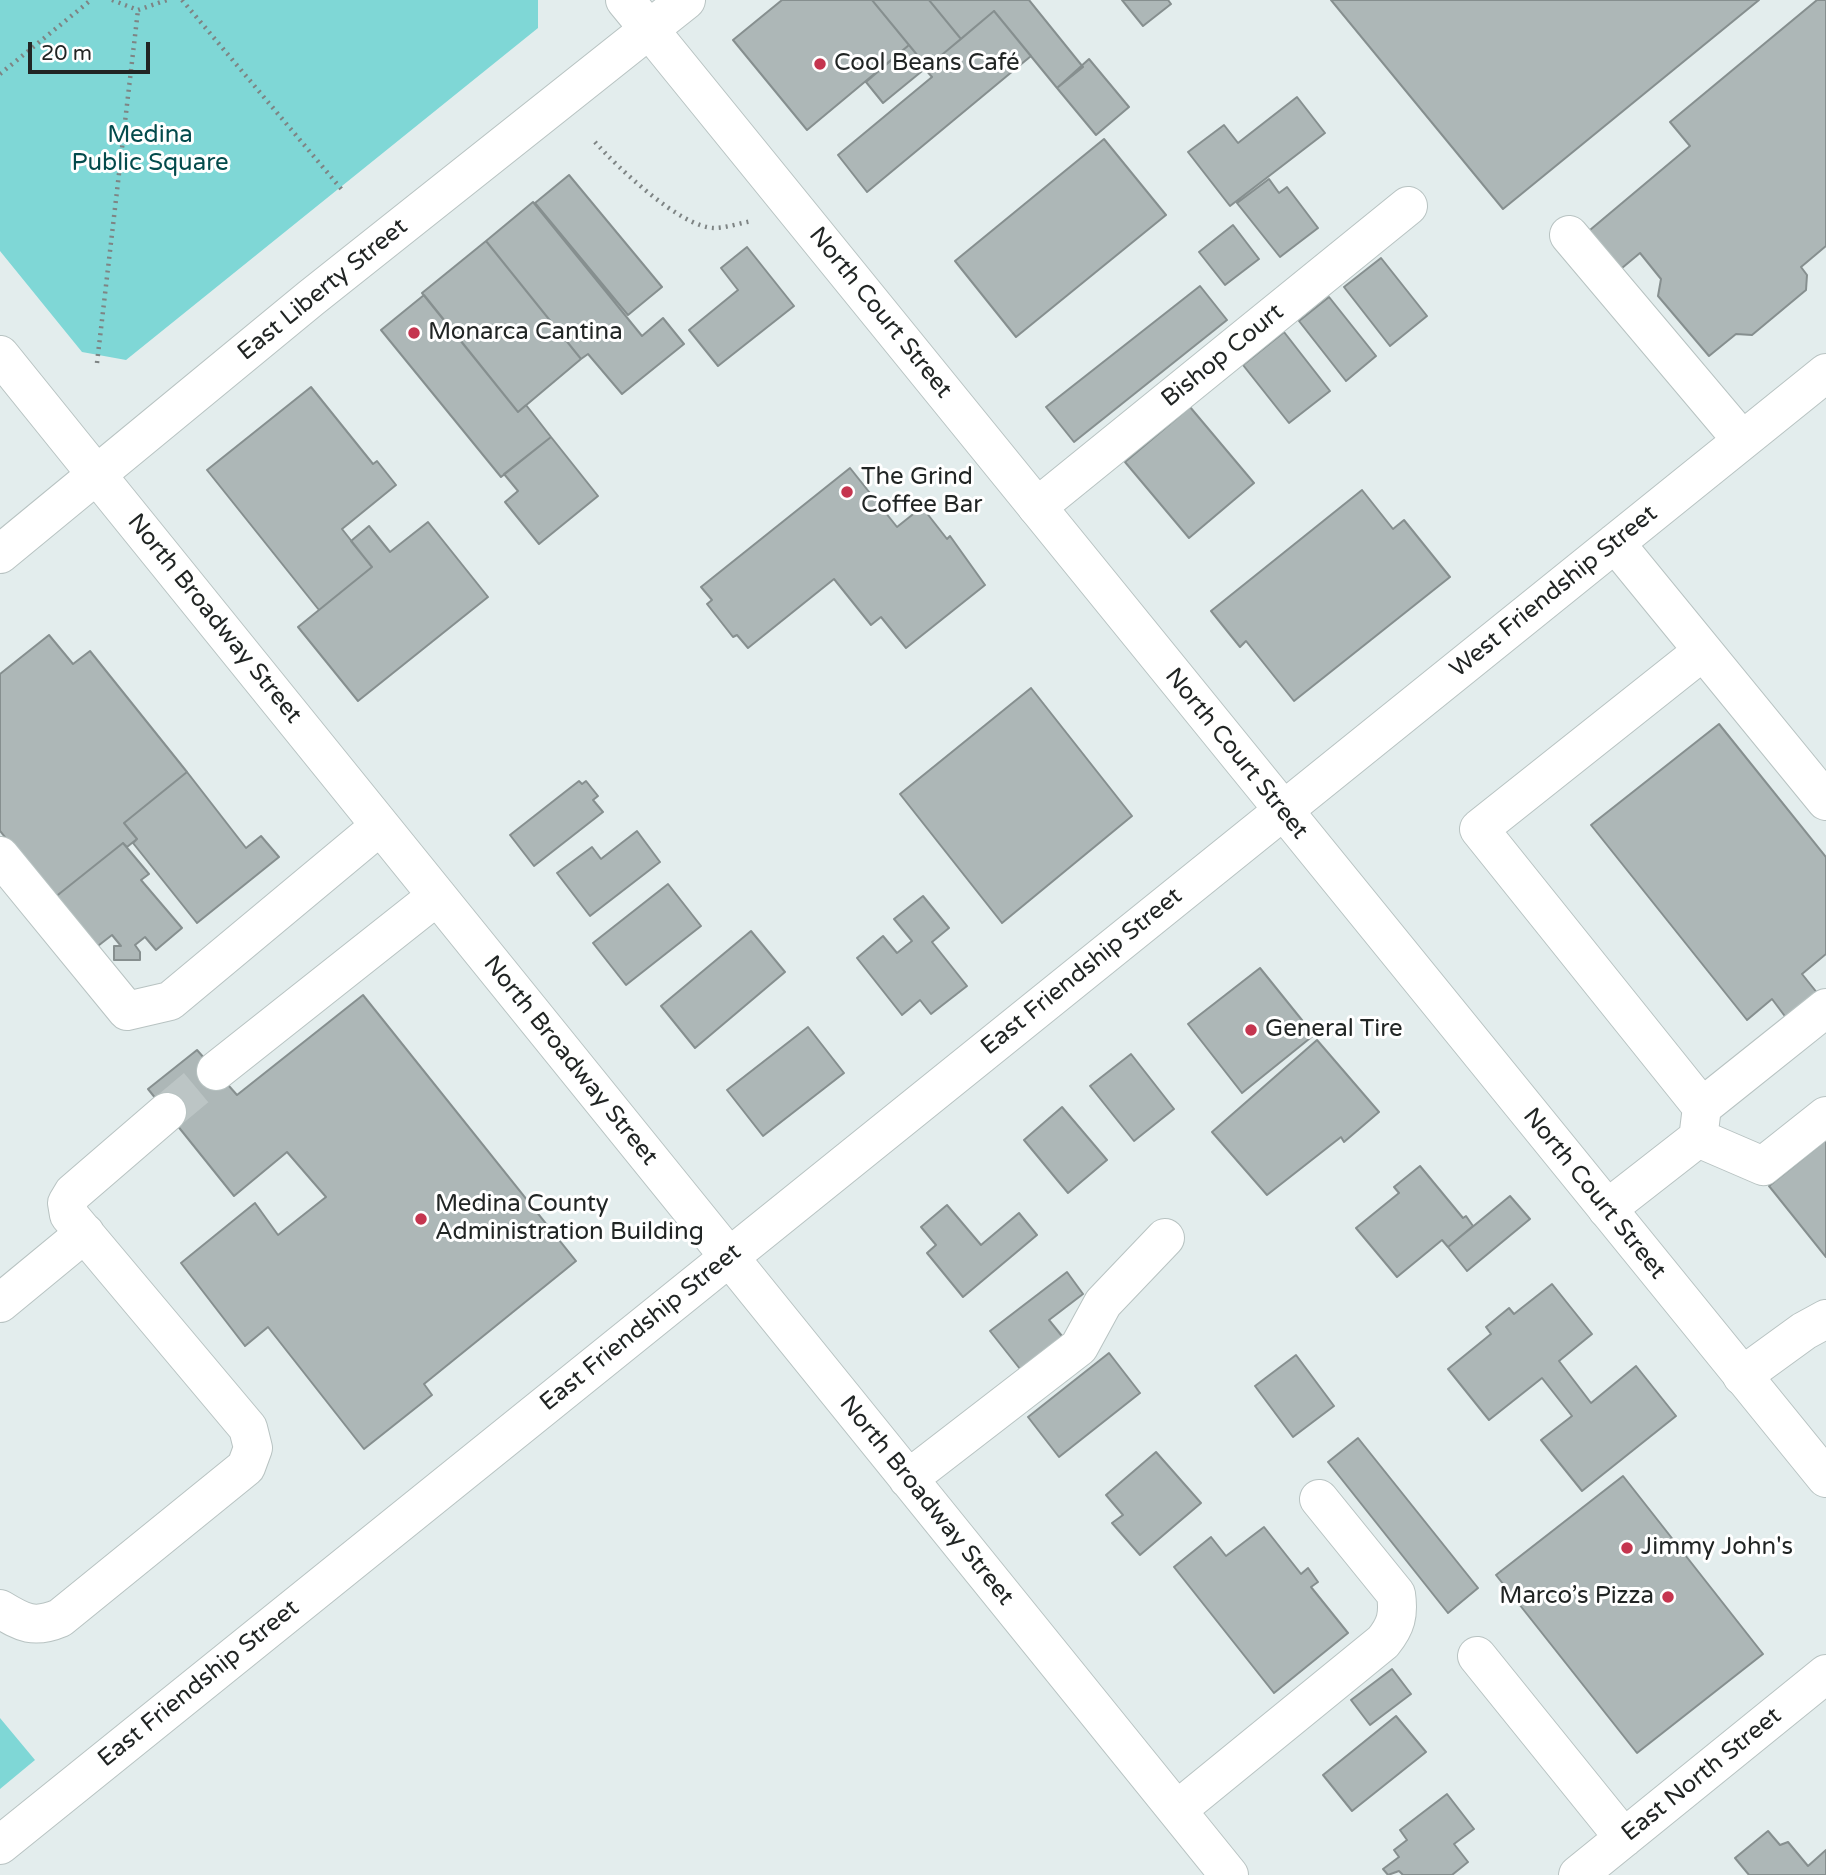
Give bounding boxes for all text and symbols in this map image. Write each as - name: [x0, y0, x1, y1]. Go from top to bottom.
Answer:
- scale bar: [32, 28, 154, 72]
- text: 20 m: [41, 41, 92, 66]
- place label: Cool Beans Café: [834, 50, 1020, 78]
- marker: Cool Beans Café: [812, 56, 828, 72]
- park label: Medina Public Square: [71, 122, 229, 178]
- street label: East Liberty Street: [232, 213, 414, 367]
- street label: North Court Street: [802, 222, 958, 404]
- street label: Bishop Court: [1156, 298, 1290, 414]
- place label: Monarca Cantina: [428, 319, 623, 347]
- marker: Monarca Cantina: [406, 325, 422, 341]
- place label: The Grind Coffee Bar: [861, 464, 982, 520]
- marker: The Grind Coffee Bar: [839, 484, 855, 500]
- street label: West Friendship Street: [1445, 500, 1663, 684]
- street label: North Broadway Street: [121, 508, 307, 730]
- street label: North Court Street: [1158, 663, 1314, 845]
- street label: East Friendship Street: [976, 882, 1188, 1062]
- street label: North Broadway Street: [477, 950, 663, 1172]
- place label: General Tire: [1265, 1016, 1403, 1044]
- marker: General Tire: [1243, 1022, 1259, 1038]
- street label: North Court Street: [1516, 1103, 1672, 1285]
- place label: Medina County Administration Building: [435, 1191, 704, 1247]
- marker: Medina County Administration Building: [413, 1211, 429, 1227]
- street label: East Friendship Street: [535, 1238, 747, 1418]
- street label: North Broadway Street: [833, 1390, 1019, 1612]
- place label: Jimmy John's: [1641, 1534, 1793, 1562]
- marker: Jimmy John's: [1619, 1540, 1635, 1556]
- place label: Marco’s Pizza: [1499, 1583, 1654, 1611]
- marker: Marco’s Pizza: [1660, 1589, 1676, 1605]
- street label: East Friendship Street: [93, 1594, 305, 1774]
- street label: East North Street: [1616, 1702, 1788, 1848]

